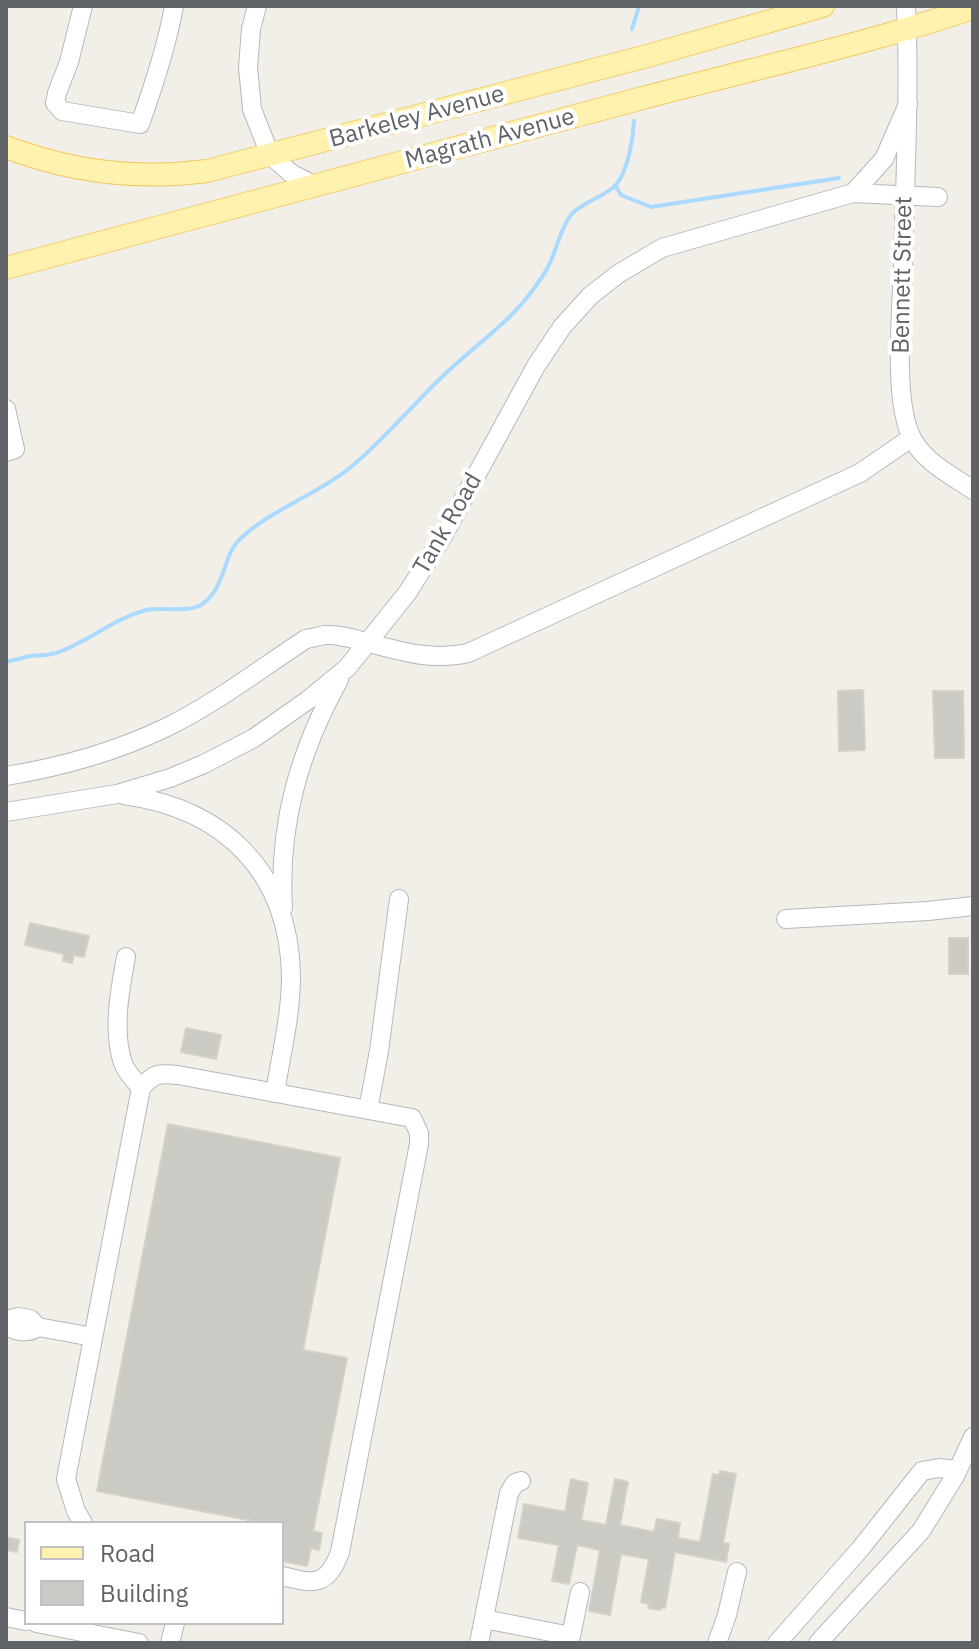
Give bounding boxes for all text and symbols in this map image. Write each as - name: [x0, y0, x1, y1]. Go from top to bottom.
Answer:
- street label: Barkeley Avenue: [326, 80, 508, 154]
- street label: Magrath Avenue: [402, 103, 578, 175]
- street label: Bennett Street: [887, 196, 919, 354]
- street label: Tank Road: [408, 468, 488, 580]
- legend: [24, 1521, 284, 1625]
- text: Road: [100, 1537, 155, 1569]
- text: Building: [100, 1577, 188, 1609]

